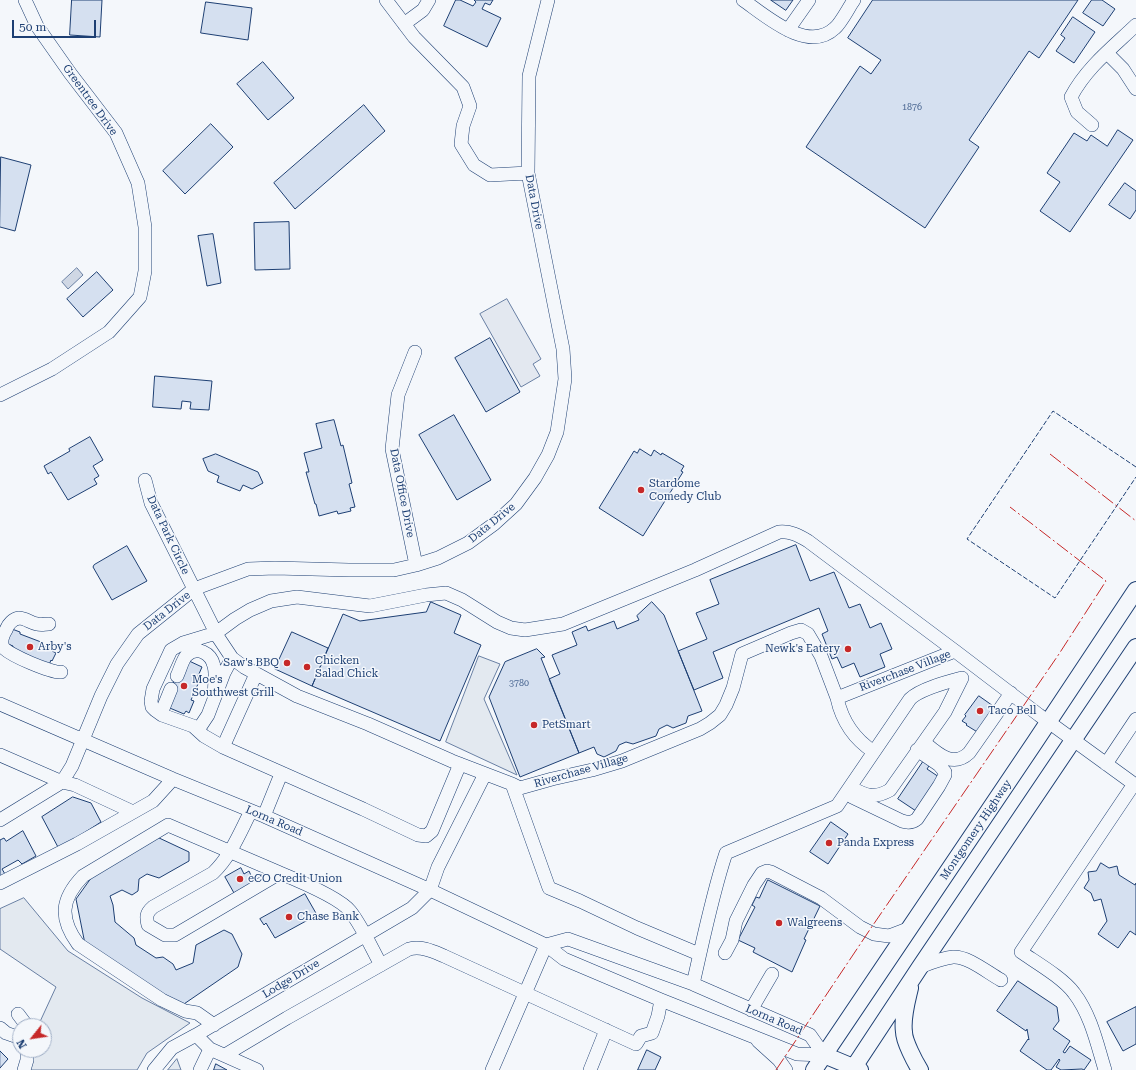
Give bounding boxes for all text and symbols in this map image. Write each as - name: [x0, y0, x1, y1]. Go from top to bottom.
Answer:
- scale bar: [14, 12, 98, 38]
- text: 50 m: [19, 20, 46, 34]
- street label: Greentree Drive: [60, 62, 120, 138]
- house number: 1876: [902, 102, 922, 112]
- street label: Data Drive: [522, 173, 546, 231]
- street label: Data Office Drive: [387, 447, 417, 539]
- place label: Stardome Comedy Club: [649, 477, 721, 503]
- marker: Stardome Comedy Club: [636, 485, 646, 495]
- street label: Data Park Circle: [144, 493, 192, 577]
- street label: Data Drive: [466, 500, 518, 546]
- street label: Data Drive: [141, 589, 193, 633]
- place label: Arby's: [38, 640, 71, 654]
- marker: Arby's: [25, 642, 35, 652]
- place label: Newk's Eatery: [765, 642, 840, 656]
- marker: Newk's Eatery: [843, 644, 853, 654]
- street label: Riverchase Village: [857, 647, 953, 695]
- place label: Chicken Salad Chick: [315, 654, 379, 680]
- place label: Saw's BBQ: [223, 656, 279, 670]
- marker: Saw's BBQ: [282, 658, 292, 668]
- marker: Chicken Salad Chick: [302, 662, 312, 672]
- place label: Moe's Southwest Grill: [192, 673, 274, 699]
- house number: 3780: [509, 678, 529, 688]
- marker: Moe's Southwest Grill: [179, 681, 189, 691]
- place label: Taco Bell: [988, 704, 1036, 718]
- marker: Taco Bell: [975, 706, 985, 716]
- place label: PetSmart: [542, 718, 591, 732]
- marker: PetSmart: [529, 720, 539, 730]
- street label: Riverchase Village: [533, 751, 629, 791]
- street label: Montgomery Highway: [937, 777, 1015, 883]
- street label: Lorna Road: [243, 803, 305, 839]
- place label: Panda Express: [837, 836, 914, 850]
- marker: Panda Express: [824, 838, 834, 848]
- place label: eCO Credit Union: [248, 872, 342, 886]
- marker: eCO Credit Union: [235, 874, 245, 884]
- place label: Chase Bank: [297, 910, 359, 924]
- marker: Chase Bank: [284, 912, 294, 922]
- place label: Walgreens: [787, 916, 842, 930]
- marker: Walgreens: [774, 918, 784, 928]
- street label: Lodge Drive: [260, 957, 322, 1001]
- street label: Lorna Road: [743, 1002, 805, 1038]
- north arrow: [12, 1018, 52, 1058]
- text: N: [14, 1037, 30, 1051]

